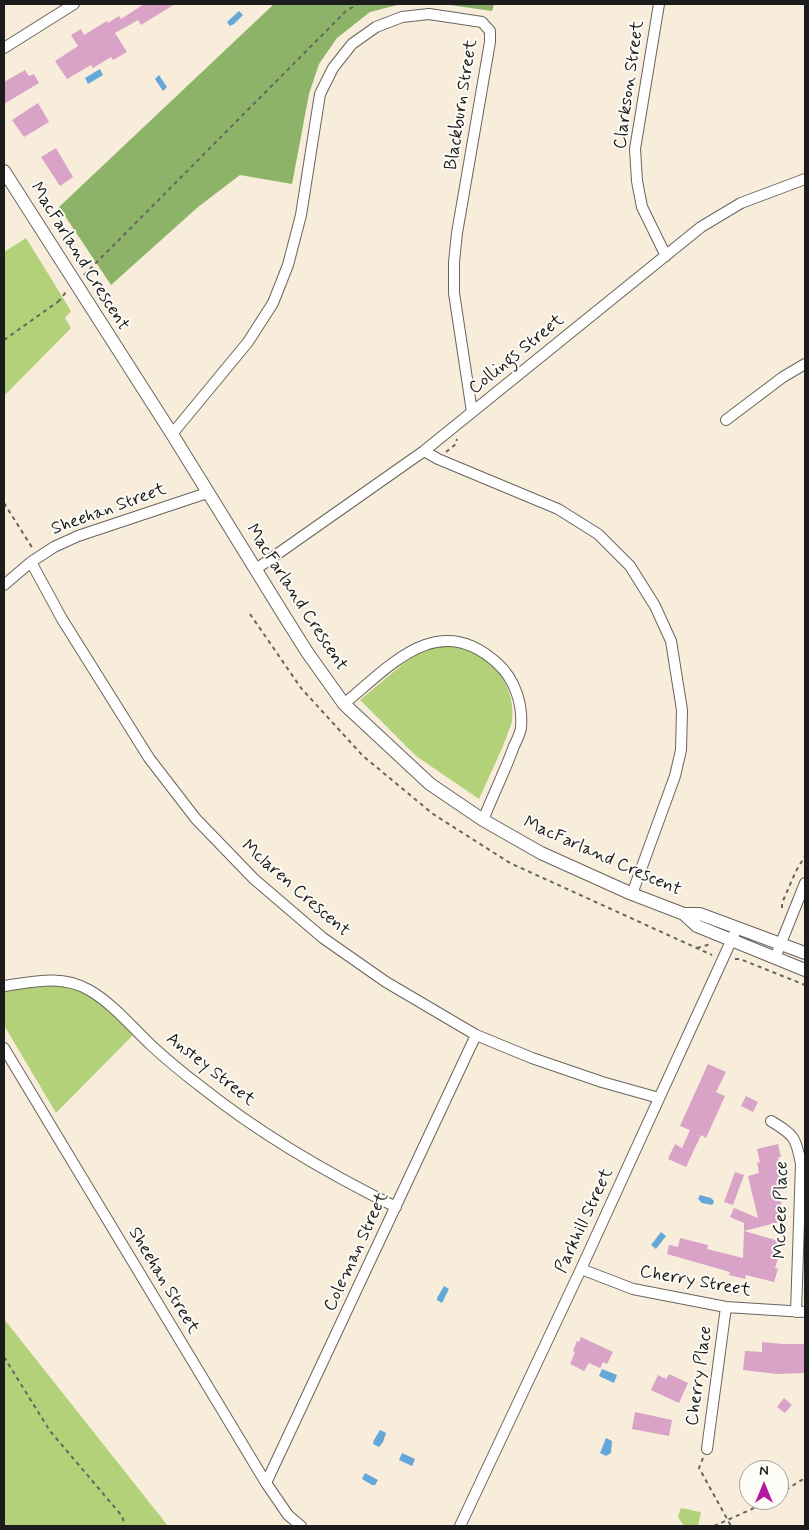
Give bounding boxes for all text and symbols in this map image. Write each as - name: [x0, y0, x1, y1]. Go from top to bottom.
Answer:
- street label: Clarkson Street: [610, 19, 650, 151]
- street label: Blackburn Street: [441, 38, 483, 172]
- street label: MacFarland Crescent: [25, 179, 133, 335]
- street label: Collings Street: [465, 310, 569, 400]
- street label: Sheehan Street: [49, 479, 169, 541]
- street label: MacFarland Crescent: [240, 520, 352, 676]
- street label: MacFarland Crescent: [520, 812, 684, 902]
- street label: Mclaren Crescent: [236, 836, 354, 942]
- street label: Anstey Street: [161, 1029, 259, 1111]
- street label: McGee Place: [770, 1161, 794, 1259]
- street label: Parkhill Street: [551, 1165, 619, 1277]
- street label: Coleman Street: [320, 1189, 394, 1315]
- street label: Sheehan Street: [123, 1224, 203, 1338]
- street label: Cherry Street: [638, 1262, 752, 1302]
- street label: Cherry Place: [682, 1325, 718, 1427]
- north arrow: [739, 1460, 789, 1510]
- text: N: [759, 1462, 769, 1480]

